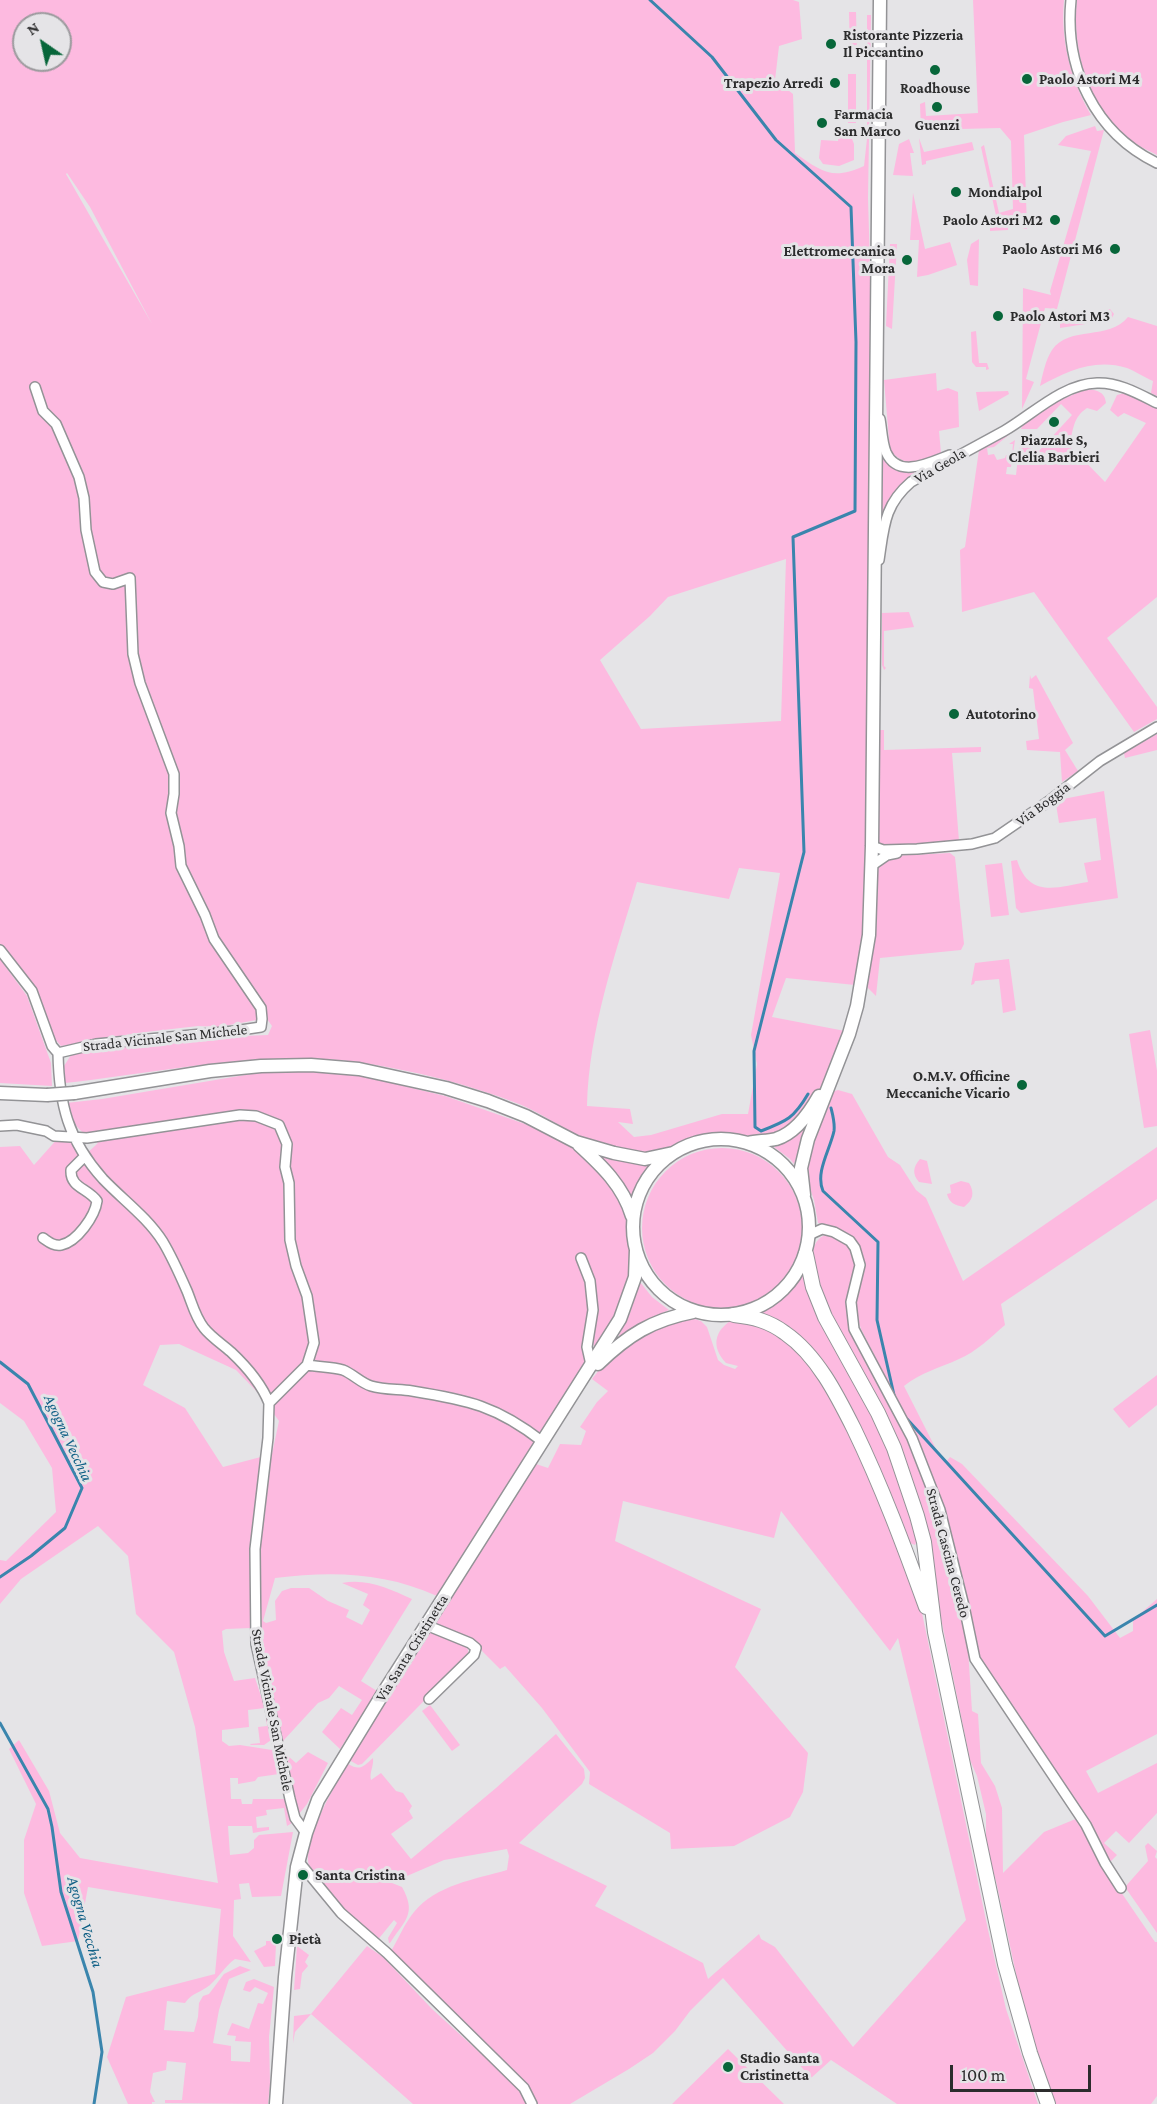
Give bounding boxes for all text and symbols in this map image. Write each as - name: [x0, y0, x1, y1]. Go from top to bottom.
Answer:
- north arrow: [12, 12, 72, 72]
- text: N: [23, 18, 42, 38]
- place label: Ristorante Pizzeria Il Piccantino: [843, 26, 963, 61]
- marker: Ristorante Pizzeria Il Piccantino: [824, 37, 838, 51]
- marker: Roadhouse: [928, 63, 942, 77]
- place label: Paolo Astori M4: [1039, 70, 1140, 88]
- marker: Paolo Astori M4: [1020, 72, 1034, 86]
- place label: Trapezio Arredi: [724, 74, 823, 92]
- marker: Trapezio Arredi: [828, 76, 842, 90]
- place label: Roadhouse: [900, 79, 970, 97]
- marker: Guenzi: [930, 100, 944, 114]
- place label: Farmacia San Marco: [834, 105, 901, 140]
- marker: Farmacia San Marco: [815, 116, 829, 130]
- place label: Guenzi: [915, 116, 959, 134]
- place label: Mondialpol: [968, 183, 1042, 201]
- marker: Mondialpol: [949, 185, 963, 199]
- place label: Paolo Astori M2: [943, 211, 1043, 229]
- marker: Paolo Astori M2: [1048, 213, 1062, 227]
- place label: Paolo Astori M6: [1002, 240, 1103, 258]
- place label: Elettromeccanica Mora: [784, 242, 895, 277]
- marker: Paolo Astori M6: [1108, 242, 1122, 256]
- marker: Elettromeccanica Mora: [900, 253, 914, 267]
- place label: Paolo Astori M3: [1010, 307, 1110, 325]
- marker: Paolo Astori M3: [991, 309, 1005, 323]
- marker: Piazzale S, Clelia Barbieri: [1047, 415, 1061, 429]
- place label: Piazzale S, Clelia Barbieri: [1008, 431, 1100, 466]
- street label: Via Geola: [911, 444, 969, 488]
- place label: Autotorino: [966, 705, 1036, 723]
- marker: Autotorino: [947, 707, 961, 721]
- street label: Via Boggia: [1012, 778, 1074, 830]
- street label: Strada Vicinale San Michele: [82, 1020, 248, 1056]
- place label: O.M.V. Officine Meccaniche Vicario: [886, 1067, 1010, 1102]
- marker: O.M.V. Officine Meccaniche Vicario: [1015, 1078, 1029, 1092]
- water label: Agogna Vecchia: [39, 1391, 97, 1485]
- street label: Strada Cascina Ceredo: [922, 1486, 974, 1620]
- street label: Via Santa Cristinetta: [372, 1591, 452, 1705]
- street label: Strada Vicinale San Michele: [247, 1627, 297, 1793]
- place label: Santa Cristina: [315, 1866, 405, 1884]
- marker: Santa Cristina: [296, 1868, 310, 1882]
- water label: Agogna Vecchia: [63, 1874, 107, 1970]
- place label: Pietà: [289, 1930, 321, 1948]
- marker: Pietà: [270, 1932, 284, 1946]
- place label: Stadio Santa Cristinetta: [740, 2049, 819, 2084]
- scale bar: [953, 2053, 1094, 2091]
- marker: Stadio Santa Cristinetta: [721, 2060, 735, 2074]
- text: 100 m: [961, 2065, 1005, 2085]

